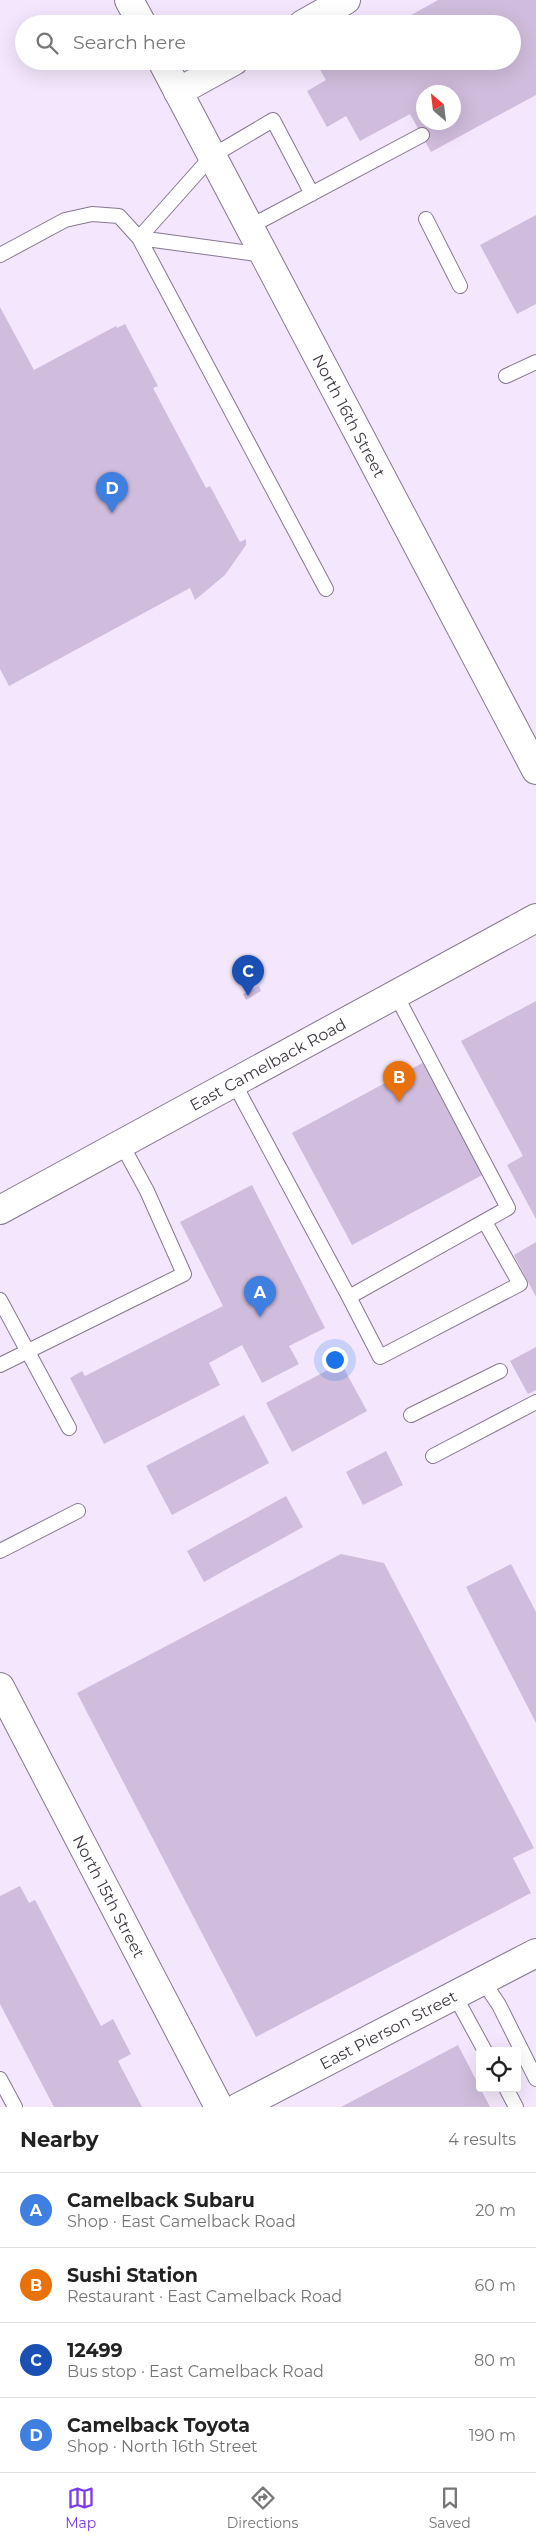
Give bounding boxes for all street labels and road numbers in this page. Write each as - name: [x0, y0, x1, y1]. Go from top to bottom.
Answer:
- street label: North 16th Street: [308, 351, 389, 481]
- street label: East Camelback Road: [187, 1014, 349, 1115]
- street label: North 15th Street: [69, 1832, 149, 1962]
- street label: East Pierson Street: [317, 1987, 461, 2073]

